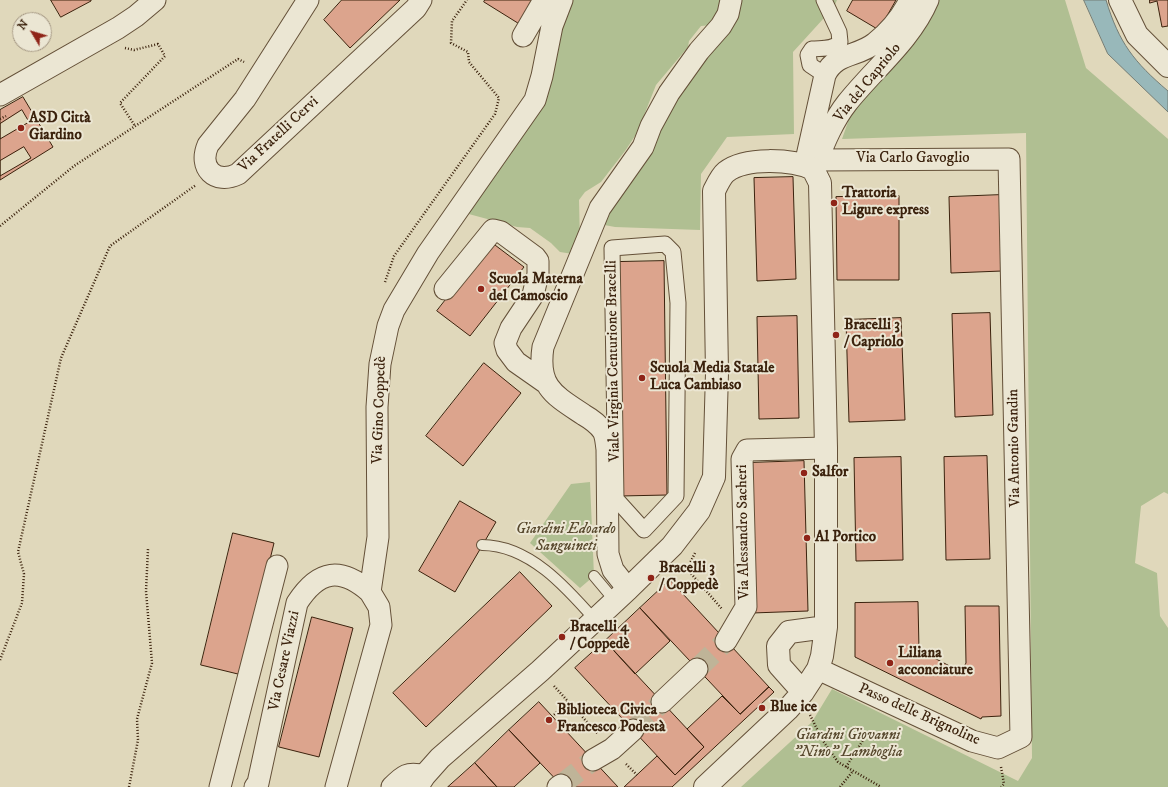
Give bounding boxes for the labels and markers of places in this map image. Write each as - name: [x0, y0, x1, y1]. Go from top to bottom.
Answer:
- place label: ASD Città Giardino: [29, 110, 91, 145]
- marker: ASD Città Giardino: [16, 123, 26, 133]
- place label: Trattoria Ligure express: [842, 185, 929, 220]
- marker: Trattoria Ligure express: [829, 198, 839, 208]
- place label: Scuola Materna del Camoscio: [489, 271, 583, 306]
- marker: Scuola Materna del Camoscio: [476, 284, 486, 294]
- place label: Bracelli 3 / Capriolo: [844, 317, 904, 352]
- marker: Bracelli 3 / Capriolo: [831, 330, 841, 340]
- place label: Scuola Media Statale Luca Cambiaso: [650, 360, 774, 395]
- marker: Scuola Media Statale Luca Cambiaso: [637, 373, 647, 383]
- place label: Salfor: [812, 464, 848, 482]
- marker: Salfor: [799, 468, 809, 478]
- place label: Al Portico: [815, 529, 876, 547]
- marker: Al Portico: [802, 533, 812, 543]
- place label: Bracelli 3 / Coppedè: [659, 560, 719, 595]
- marker: Bracelli 3 / Coppedè: [646, 573, 656, 583]
- place label: Bracelli 4 / Coppedè: [570, 619, 630, 654]
- marker: Bracelli 4 / Coppedè: [557, 632, 567, 642]
- place label: Liliana acconciature: [898, 645, 973, 680]
- marker: Liliana acconciature: [885, 658, 895, 668]
- place label: Blue ice: [770, 699, 817, 717]
- place label: Biblioteca Civica Francesco Podestà: [557, 702, 665, 737]
- marker: Blue ice: [757, 703, 767, 713]
- marker: Biblioteca Civica Francesco Podestà: [544, 715, 554, 725]

